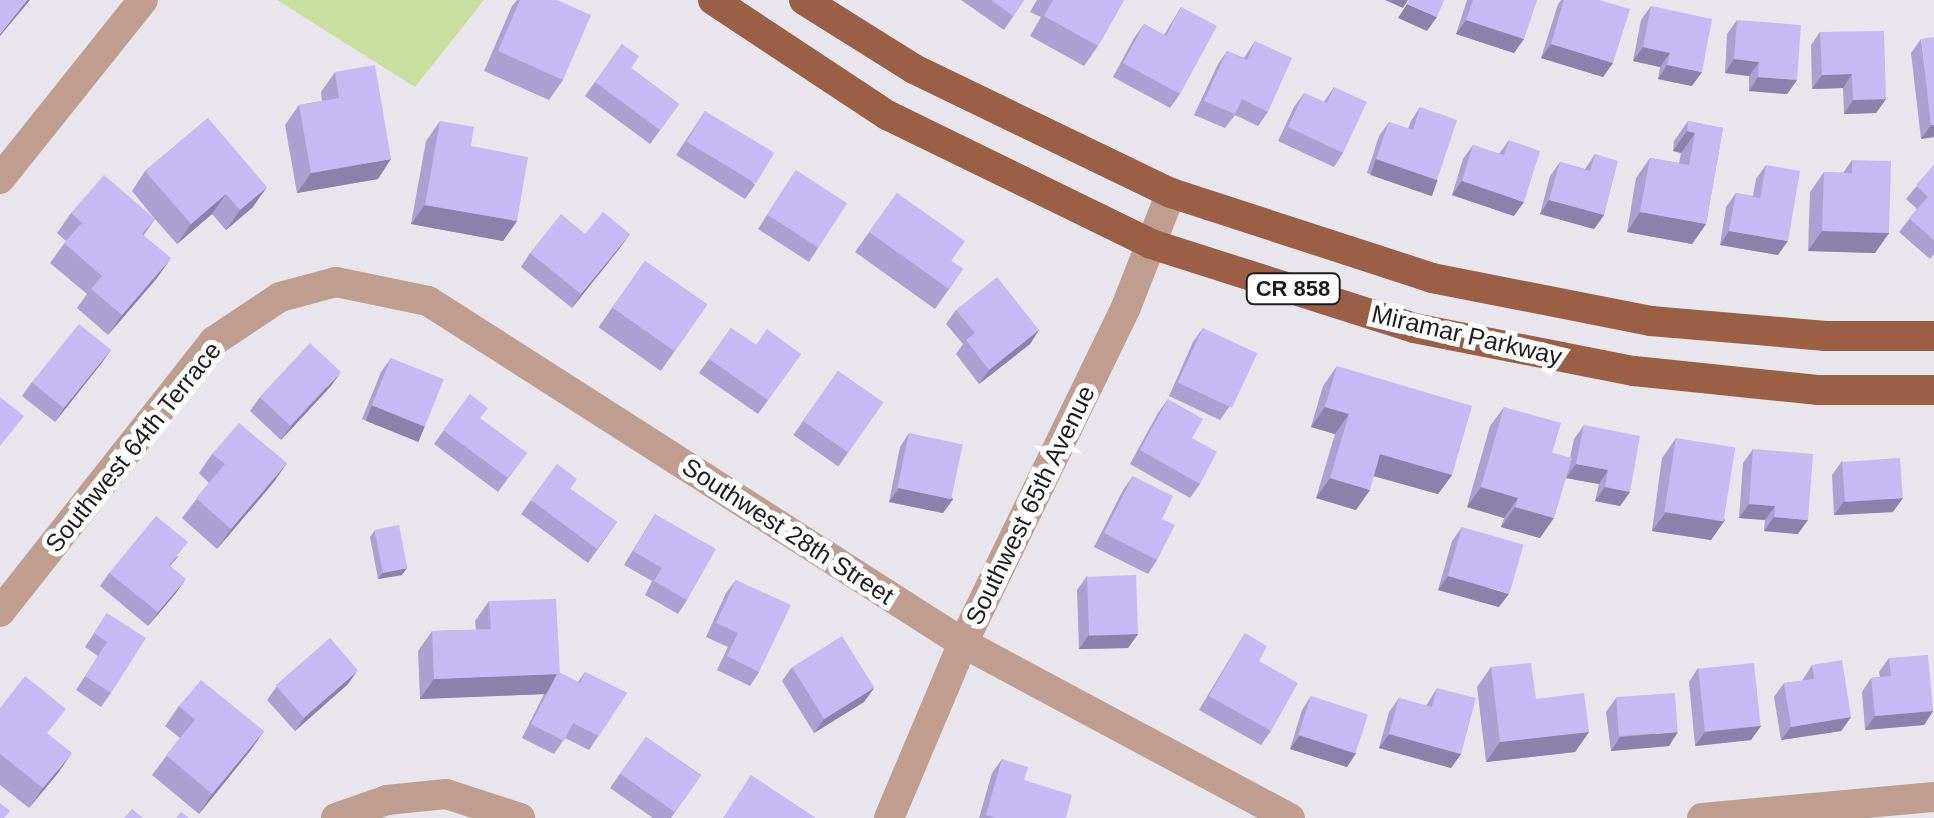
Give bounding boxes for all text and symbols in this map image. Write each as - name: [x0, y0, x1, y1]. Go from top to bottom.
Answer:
- road number: CR 858: [1246, 272, 1340, 306]
- street label: Miramar Parkway: [1369, 299, 1565, 371]
- street label: Southwest 64th Terrace: [39, 336, 227, 558]
- street label: Southwest 65th Avenue: [959, 380, 1101, 630]
- street label: Southwest 28th Street: [677, 451, 899, 611]

